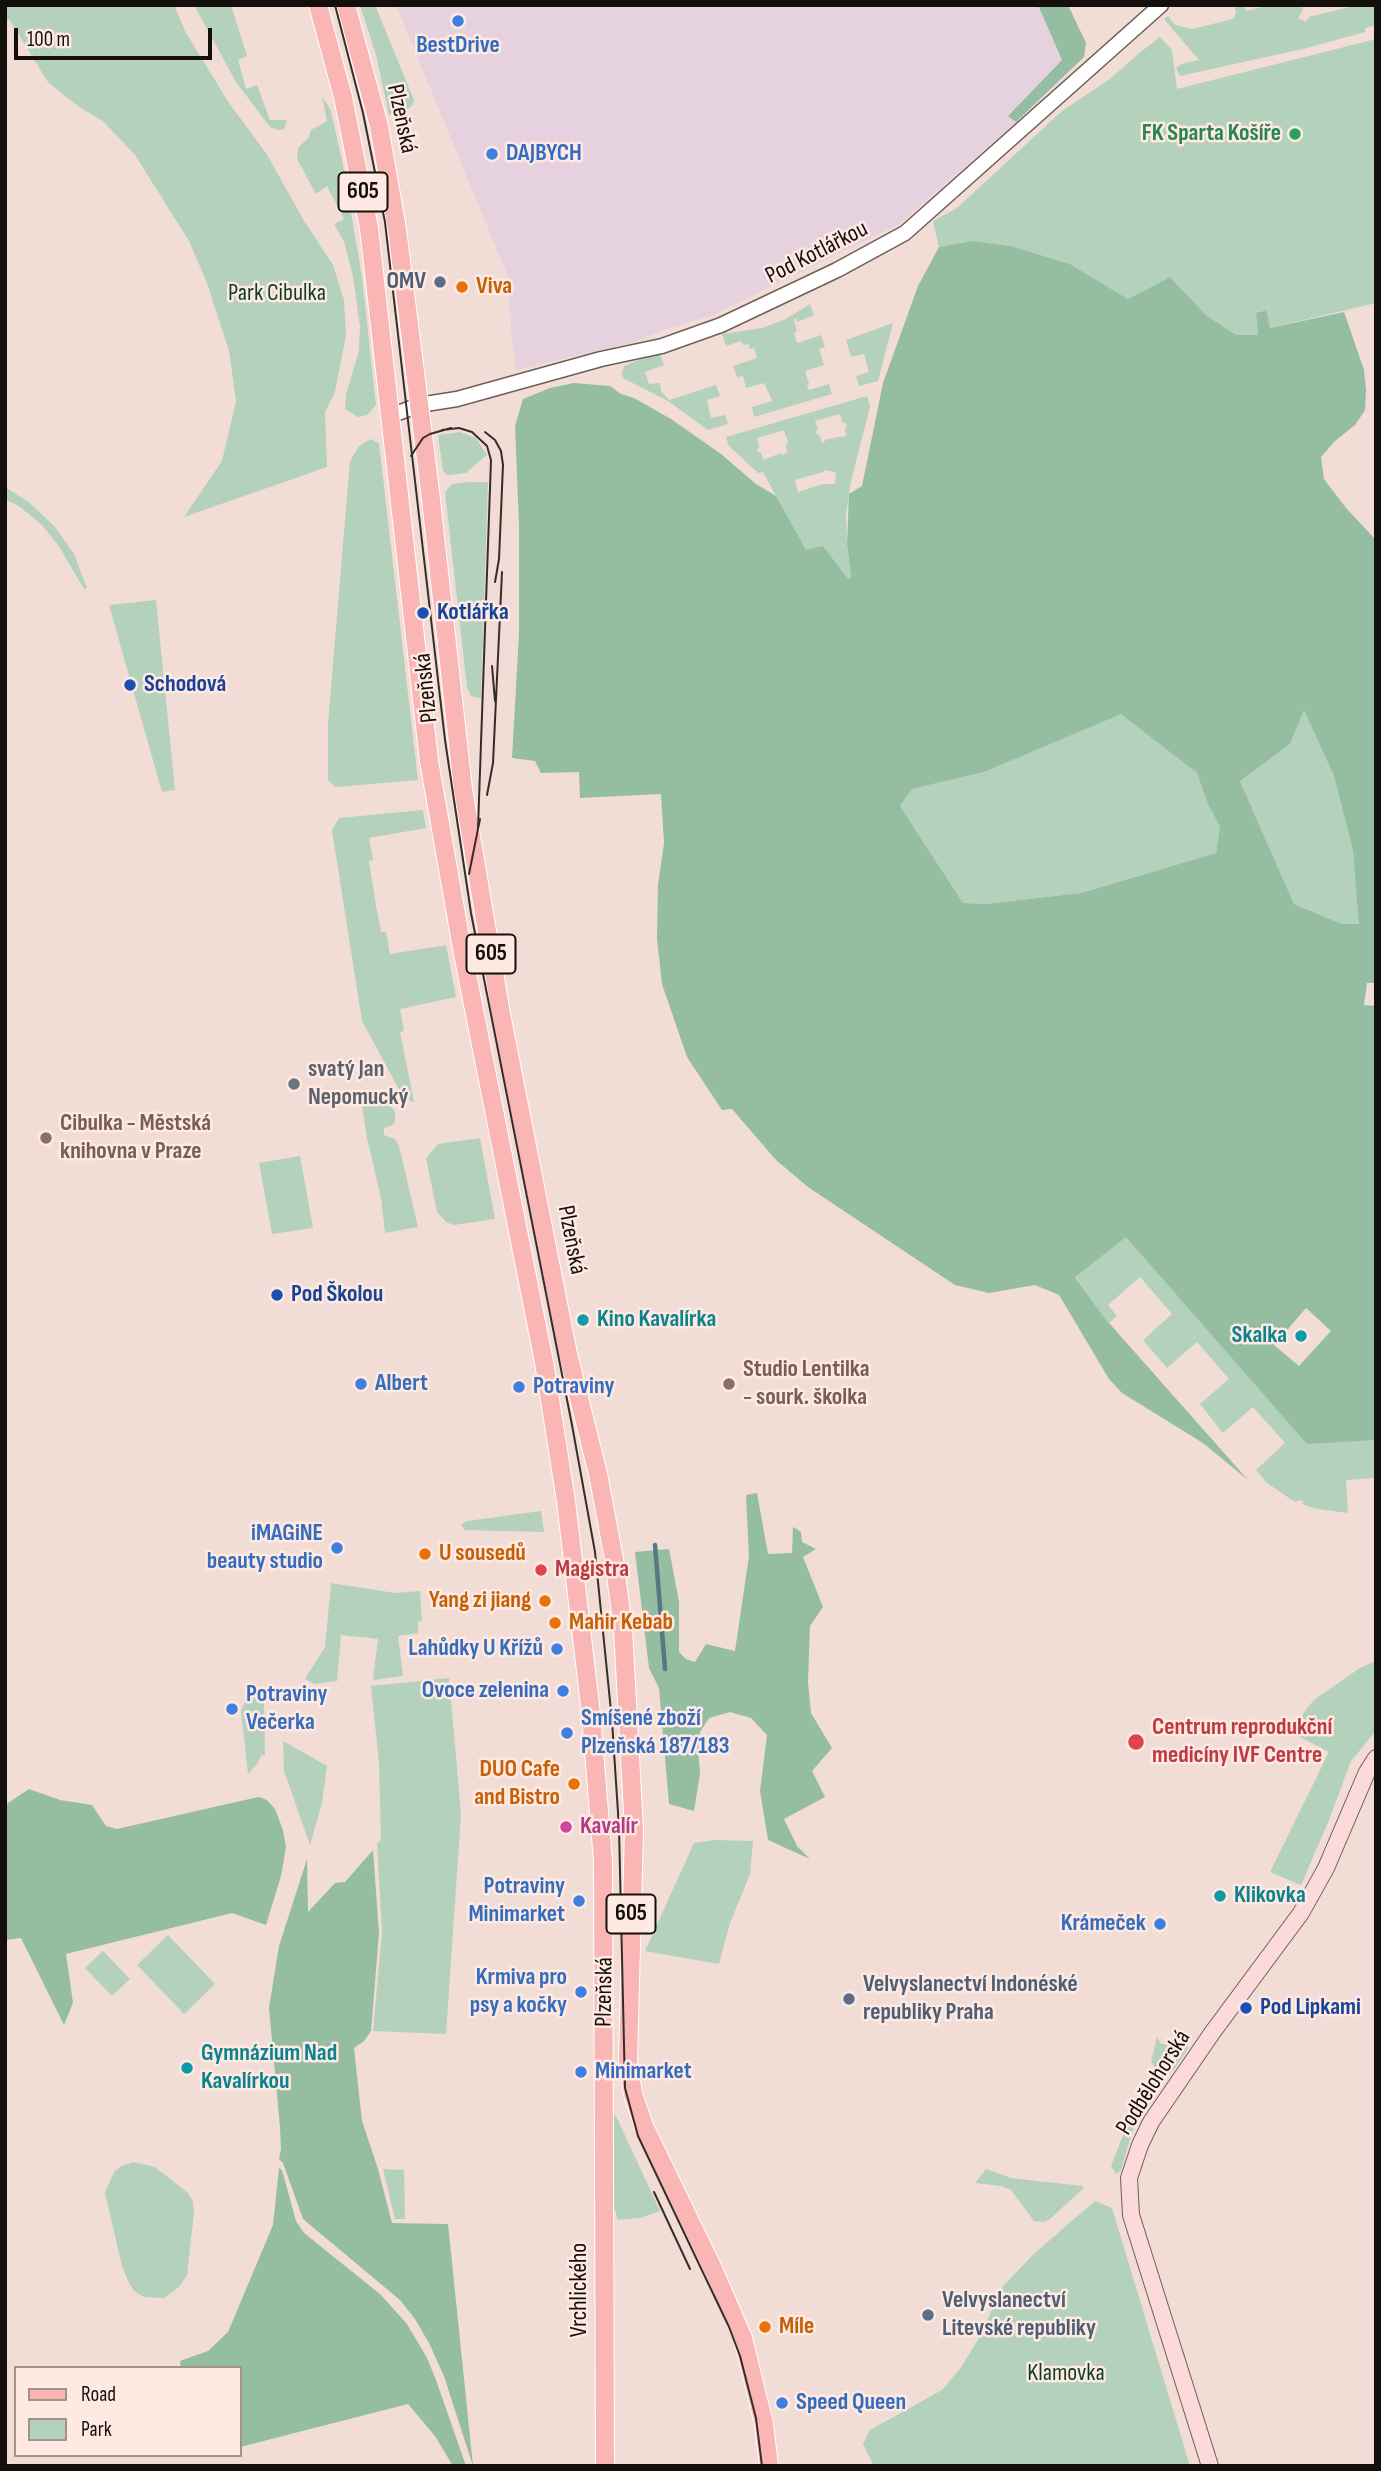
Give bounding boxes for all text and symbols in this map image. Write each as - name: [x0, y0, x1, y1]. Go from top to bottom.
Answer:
- marker: BestDrive: [450, 13, 466, 29]
- scale bar: [18, 14, 215, 58]
- text: 100 m: [27, 27, 70, 52]
- place label: BestDrive: [416, 32, 500, 60]
- street label: Plzeňská: [380, 82, 422, 156]
- place label: FK Sparta Košíře: [1142, 120, 1281, 148]
- marker: FK Sparta Košíře: [1287, 126, 1303, 142]
- place label: DAJBYCH: [506, 140, 582, 168]
- marker: DAJBYCH: [484, 146, 500, 162]
- road number: 605: [338, 172, 388, 211]
- street label: Pod Kotlářkou: [761, 215, 873, 291]
- place label: OMV: [387, 268, 426, 296]
- place label: Viva: [476, 273, 512, 301]
- marker: OMV: [432, 274, 448, 290]
- marker: Viva: [454, 279, 470, 295]
- park label: Park Cibulka: [228, 280, 326, 308]
- place label: Kotlářka: [437, 599, 509, 627]
- marker: Kotlářka: [415, 605, 431, 621]
- street label: Plzeňská: [409, 652, 445, 724]
- place label: Schodová: [144, 671, 226, 699]
- marker: Schodová: [122, 677, 138, 693]
- road number: 605: [466, 934, 516, 973]
- place label: svatý Jan Nepomucký: [308, 1056, 409, 1112]
- marker: svatý Jan Nepomucký: [286, 1076, 302, 1092]
- place label: Cibulka - Městská knihovna v Praze: [60, 1110, 211, 1166]
- marker: Cibulka - Městská knihovna v Praze: [38, 1130, 54, 1146]
- street label: Plzeňská: [550, 1203, 592, 1277]
- place label: Pod Školou: [291, 1281, 383, 1309]
- marker: Pod Školou: [269, 1287, 285, 1303]
- place label: Kino Kavalírka: [597, 1306, 716, 1334]
- marker: Kino Kavalírka: [575, 1312, 591, 1328]
- place label: Skalka: [1232, 1322, 1287, 1350]
- marker: Skalka: [1293, 1328, 1309, 1344]
- place label: Studio Lentilka - sourk. školka: [743, 1356, 870, 1412]
- place label: Albert: [375, 1370, 428, 1398]
- place label: Potraviny: [533, 1373, 614, 1401]
- marker: Albert: [353, 1376, 369, 1392]
- marker: Studio Lentilka - sourk. školka: [721, 1376, 737, 1392]
- marker: Potraviny: [511, 1379, 527, 1395]
- place label: iMAGiNE beauty studio: [207, 1520, 323, 1576]
- marker: iMAGiNE beauty studio: [329, 1540, 345, 1556]
- place label: U sousedů: [439, 1540, 526, 1568]
- marker: U sousedů: [417, 1546, 433, 1562]
- place label: Magistra: [555, 1556, 629, 1584]
- marker: Magistra: [533, 1562, 549, 1578]
- place label: Yang zi jiang: [429, 1587, 531, 1615]
- marker: Yang zi jiang: [537, 1593, 553, 1609]
- place label: Mahir Kebab: [569, 1609, 673, 1637]
- marker: Mahir Kebab: [547, 1615, 563, 1631]
- place label: Lahůdky U Křížů: [408, 1635, 543, 1663]
- marker: Lahůdky U Křížů: [549, 1641, 565, 1657]
- place label: Ovoce zelenina: [422, 1677, 549, 1705]
- place label: Potraviny Večerka: [246, 1681, 327, 1737]
- marker: Ovoce zelenina: [555, 1683, 571, 1699]
- marker: Potraviny Večerka: [224, 1701, 240, 1717]
- place label: Smíšené zboží Plzeňská 187/183: [581, 1705, 730, 1761]
- place label: Centrum reprodukční medicíny IVF Centre: [1152, 1714, 1332, 1770]
- marker: Smíšené zboží Plzeňská 187/183: [559, 1725, 575, 1741]
- marker: Centrum reprodukční medicíny IVF Centre: [1126, 1732, 1146, 1752]
- place label: DUO Cafe and Bistro: [474, 1756, 560, 1812]
- marker: DUO Cafe and Bistro: [566, 1776, 582, 1792]
- place label: Kavalír: [580, 1813, 638, 1841]
- marker: Kavalír: [558, 1819, 574, 1835]
- place label: Potraviny Minimarket: [468, 1873, 565, 1929]
- place label: Klikovka: [1234, 1882, 1306, 1910]
- marker: Klikovka: [1212, 1888, 1228, 1904]
- marker: Potraviny Minimarket: [571, 1893, 587, 1909]
- road number: 605: [606, 1895, 656, 1934]
- place label: Krámeček: [1061, 1910, 1146, 1938]
- marker: Krámeček: [1152, 1916, 1168, 1932]
- street label: Plzeňská: [590, 1957, 620, 2027]
- place label: Krmiva pro psy a kočky: [470, 1964, 567, 2020]
- place label: Velvyslanectví Indonéské republiky Praha: [863, 1971, 1078, 2027]
- marker: Krmiva pro psy a kočky: [573, 1984, 589, 2000]
- marker: Velvyslanectví Indonéské republiky Praha: [841, 1991, 857, 2007]
- place label: Pod Lipkami: [1260, 1994, 1361, 2022]
- marker: Pod Lipkami: [1238, 2000, 1254, 2016]
- street label: Podbělohorská: [1111, 2025, 1197, 2141]
- place label: Gymnázium Nad Kavalírkou: [201, 2040, 337, 2096]
- place label: Minimarket: [595, 2058, 692, 2086]
- marker: Gymnázium Nad Kavalírkou: [179, 2060, 195, 2076]
- marker: Minimarket: [573, 2064, 589, 2080]
- street label: Vrchlického: [566, 2243, 594, 2337]
- place label: Velvyslanectví Litevské republiky: [942, 2287, 1096, 2343]
- marker: Velvyslanectví Litevské republiky: [920, 2307, 936, 2323]
- place label: Míle: [779, 2313, 814, 2341]
- marker: Míle: [757, 2319, 773, 2335]
- park label: Klamovka: [1027, 2360, 1105, 2388]
- legend: [14, 2366, 242, 2457]
- text: Road: [81, 2382, 116, 2407]
- place label: Speed Queen: [796, 2389, 906, 2417]
- marker: Speed Queen: [774, 2395, 790, 2411]
- text: Park: [81, 2417, 112, 2442]

